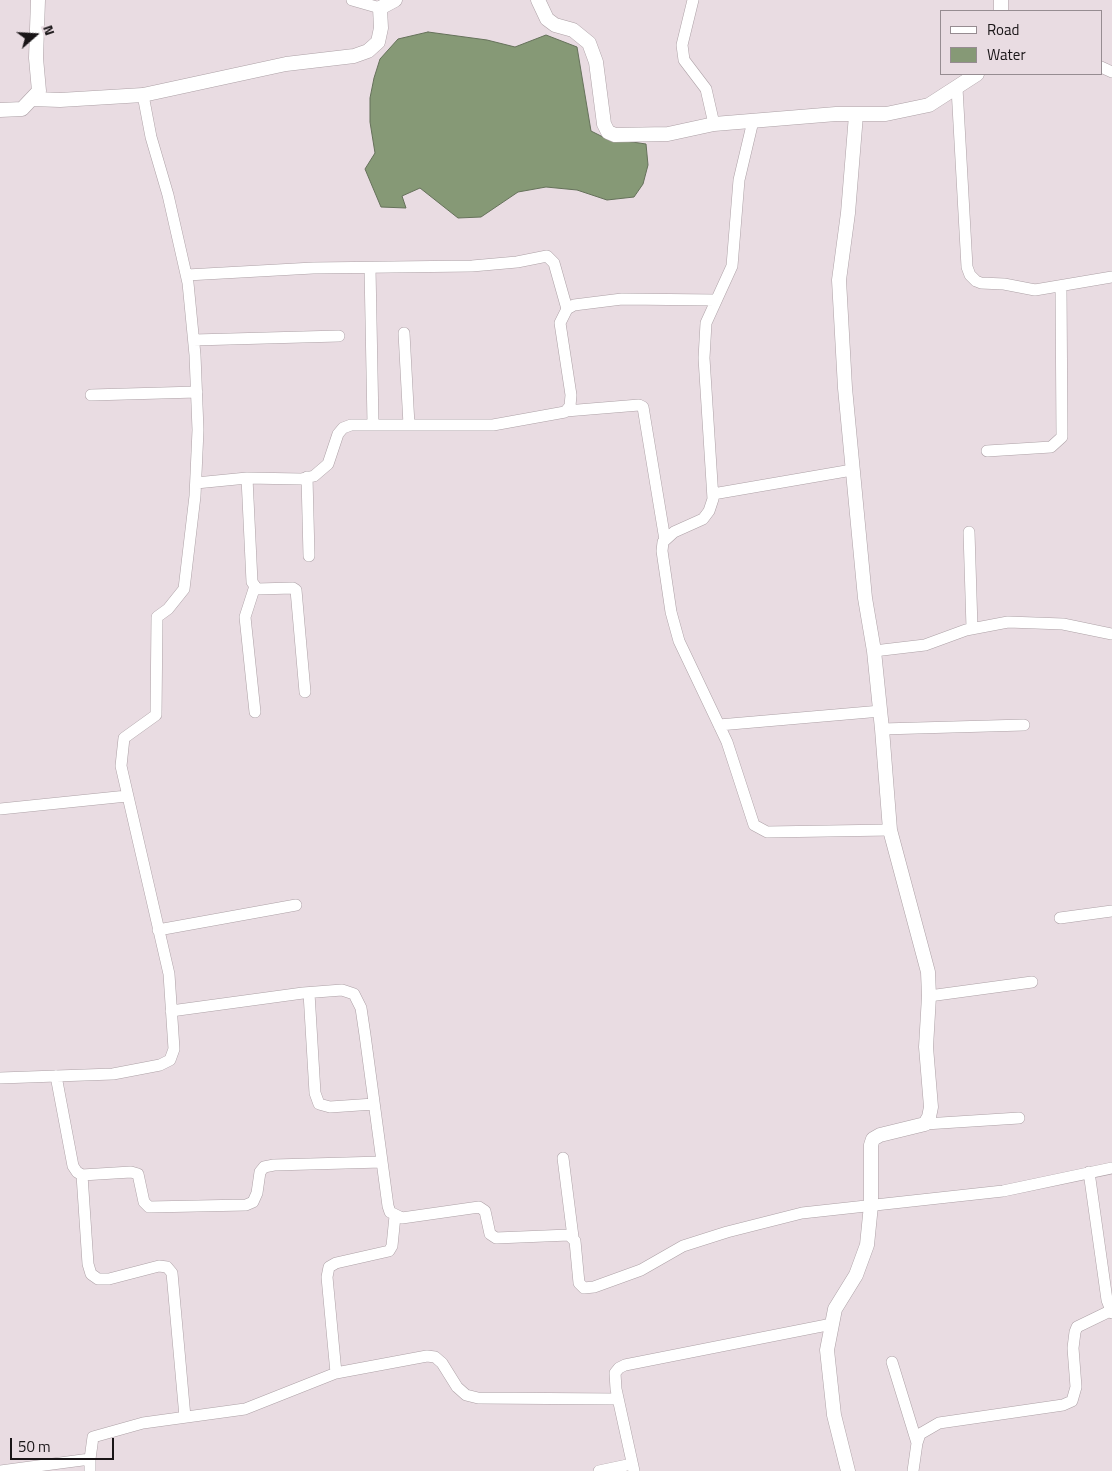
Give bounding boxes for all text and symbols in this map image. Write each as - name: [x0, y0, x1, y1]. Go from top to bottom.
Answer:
- north arrow: [10, 10, 60, 60]
- legend: [940, 10, 1102, 75]
- text: Road: [987, 18, 1019, 41]
- text: N: [38, 22, 61, 38]
- text: Water: [987, 43, 1026, 66]
- scale bar: [12, 1428, 116, 1460]
- text: 50 m: [18, 1435, 51, 1458]

